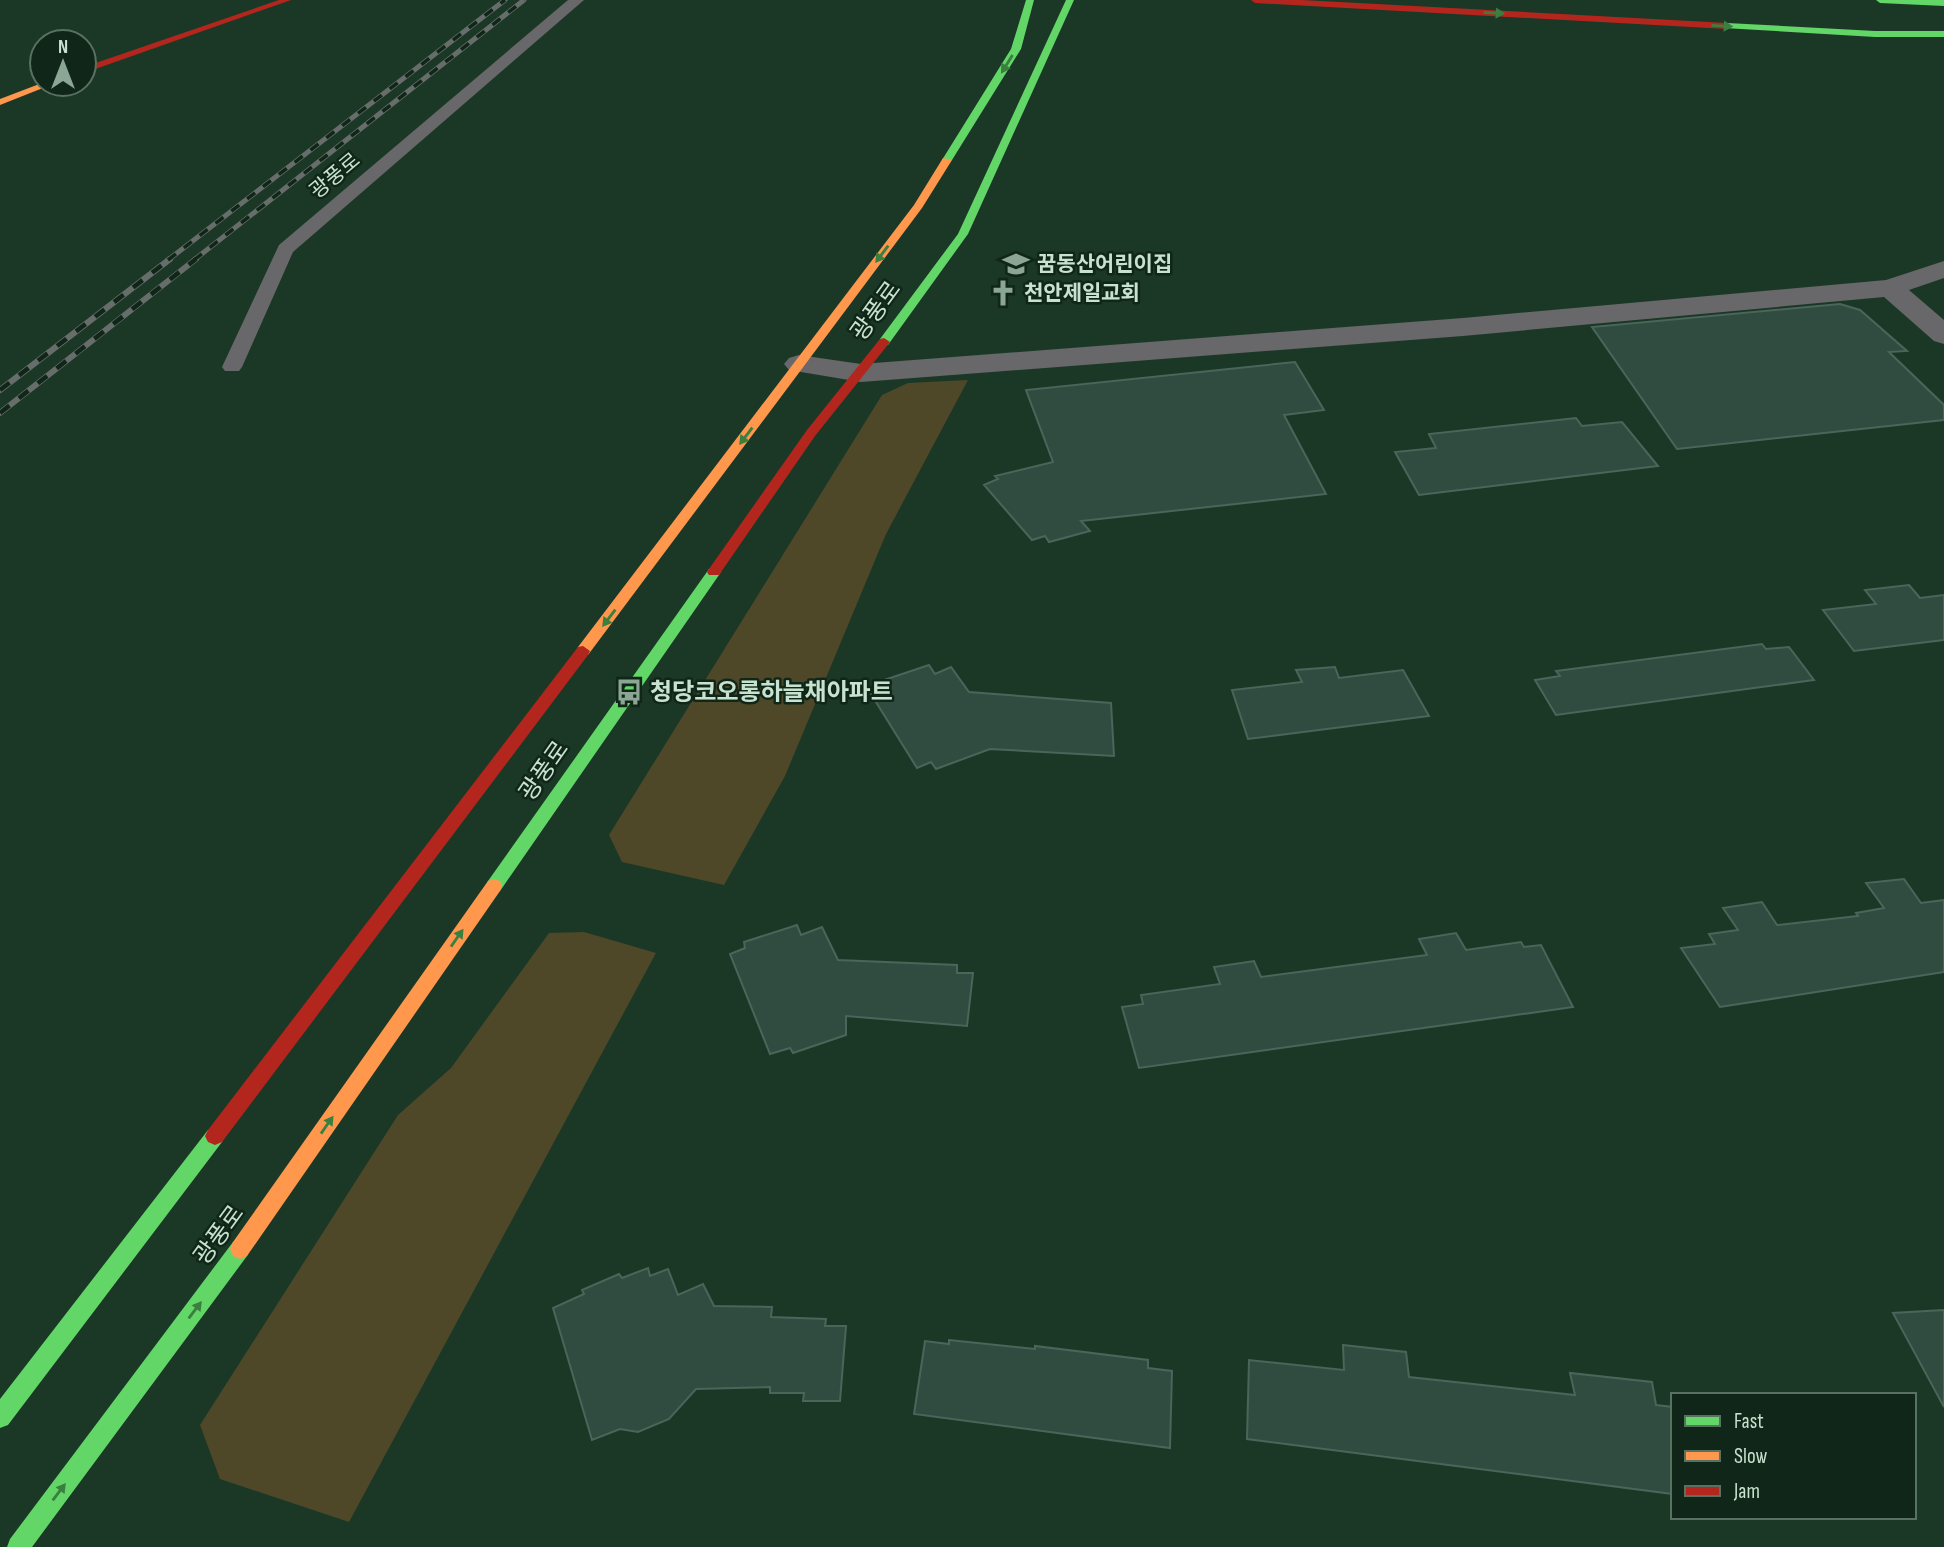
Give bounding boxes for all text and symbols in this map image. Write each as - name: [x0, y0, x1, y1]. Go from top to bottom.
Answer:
- one-way arrow: [1484, 8, 1506, 19]
- one-way arrow: [1711, 20, 1733, 31]
- north arrow: [28, 28, 98, 98]
- text: N: [58, 36, 68, 59]
- one-way arrow: [1000, 54, 1013, 73]
- street label: 광풍로: [305, 148, 365, 204]
- one-way arrow: [876, 245, 890, 263]
- school or university icon: 꿈동산어린이집: [1001, 249, 1031, 279]
- place label: 꿈동산어린이집: [1037, 252, 1172, 277]
- street label: 광풍로: [845, 276, 907, 346]
- church icon: 천안제일교회: [988, 278, 1018, 308]
- place label: 천안제일교회: [1024, 281, 1140, 306]
- one-way arrow: [739, 427, 753, 445]
- one-way arrow: [601, 608, 616, 626]
- bus stop icon: 청당코오롱하늘채아파트: [614, 677, 644, 707]
- place label: 청당코오롱하늘채아파트: [650, 678, 893, 707]
- street label: 광풍로: [513, 736, 575, 806]
- one-way arrow: [450, 929, 464, 947]
- one-way arrow: [320, 1116, 334, 1134]
- street label: 광풍로: [188, 1200, 250, 1270]
- one-way arrow: [188, 1301, 202, 1319]
- legend: [1671, 1393, 1916, 1519]
- text: Fast: [1734, 1409, 1764, 1434]
- text: Slow: [1734, 1444, 1768, 1469]
- text: Jam: [1733, 1479, 1760, 1504]
- one-way arrow: [52, 1483, 66, 1501]

